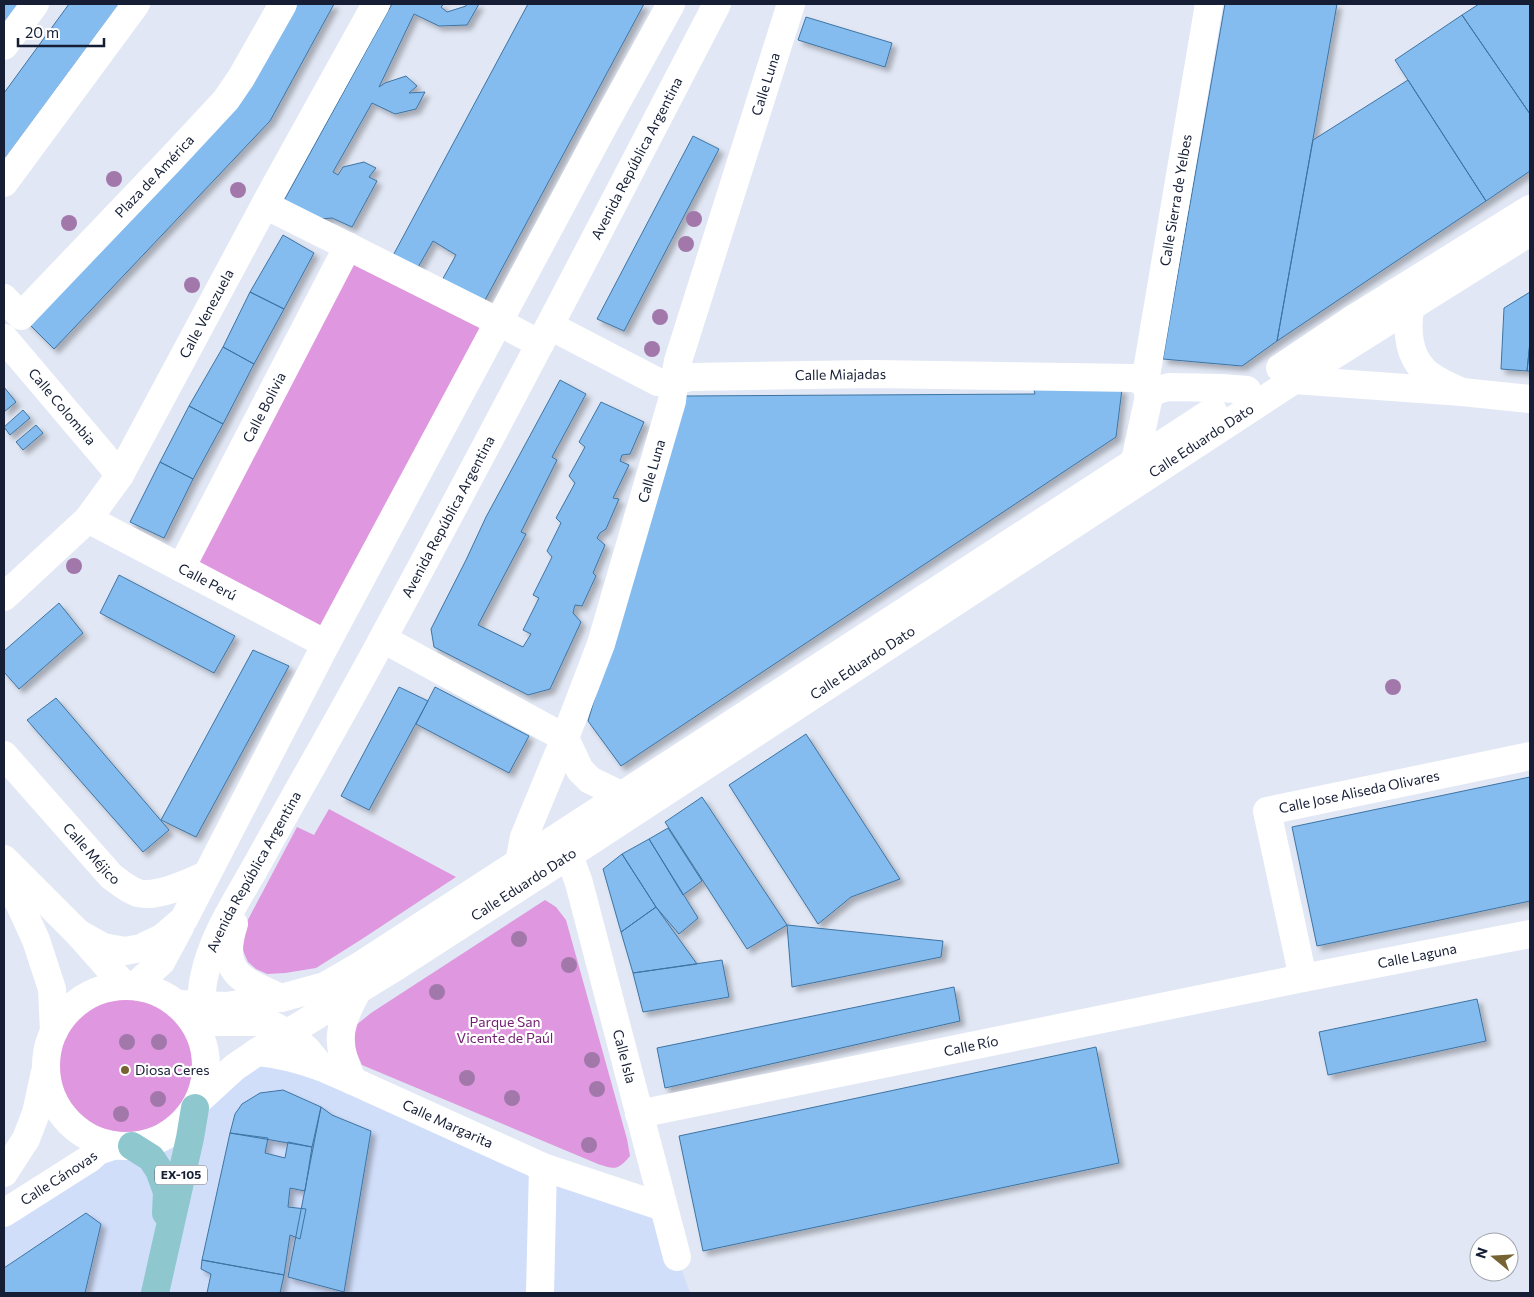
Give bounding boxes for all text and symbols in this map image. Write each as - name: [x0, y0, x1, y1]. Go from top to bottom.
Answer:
- scale bar: [18, 15, 104, 47]
- text: 20 m: [25, 23, 59, 41]
- street label: Calle Luna: [747, 50, 783, 118]
- street label: Avenida República Argentina: [587, 74, 686, 242]
- street label: Plaza de América: [111, 131, 197, 221]
- street label: Calle Sierra de Yelbes: [1156, 133, 1195, 267]
- street label: Calle Venezuela: [175, 266, 237, 361]
- street label: Calle Colombia: [25, 364, 100, 448]
- street label: Calle Miajadas: [795, 365, 886, 383]
- street label: Calle Bolivia: [239, 369, 289, 445]
- street label: Calle Eduardo Dato: [1145, 400, 1257, 481]
- street label: Avenida República Argentina: [398, 433, 498, 600]
- street label: Calle Luna: [634, 437, 668, 505]
- street label: Calle Perú: [176, 559, 240, 604]
- street label: Calle Eduardo Dato: [807, 622, 918, 703]
- street label: Calle Jose Aliseda Olivares: [1277, 766, 1441, 816]
- street label: Avenida República Argentina: [203, 788, 304, 955]
- street label: Calle Méjico: [60, 819, 124, 888]
- street label: Calle Eduardo Dato: [468, 844, 579, 924]
- street label: Calle Laguna: [1376, 939, 1458, 971]
- park label: Parque San Vicente de Paúl: [457, 1013, 553, 1046]
- street label: Calle Isla: [610, 1027, 640, 1085]
- street label: Calle Río: [942, 1032, 1000, 1059]
- place label: Diosa Ceres: [135, 1061, 210, 1078]
- marker: Diosa Ceres: [119, 1064, 131, 1076]
- street label: Calle Margarita: [400, 1096, 496, 1151]
- street label: Calle Cánovas: [17, 1147, 100, 1208]
- road number: EX-105: [155, 1166, 207, 1184]
- north arrow: [1469, 1232, 1519, 1282]
- text: N: [1471, 1245, 1491, 1260]

